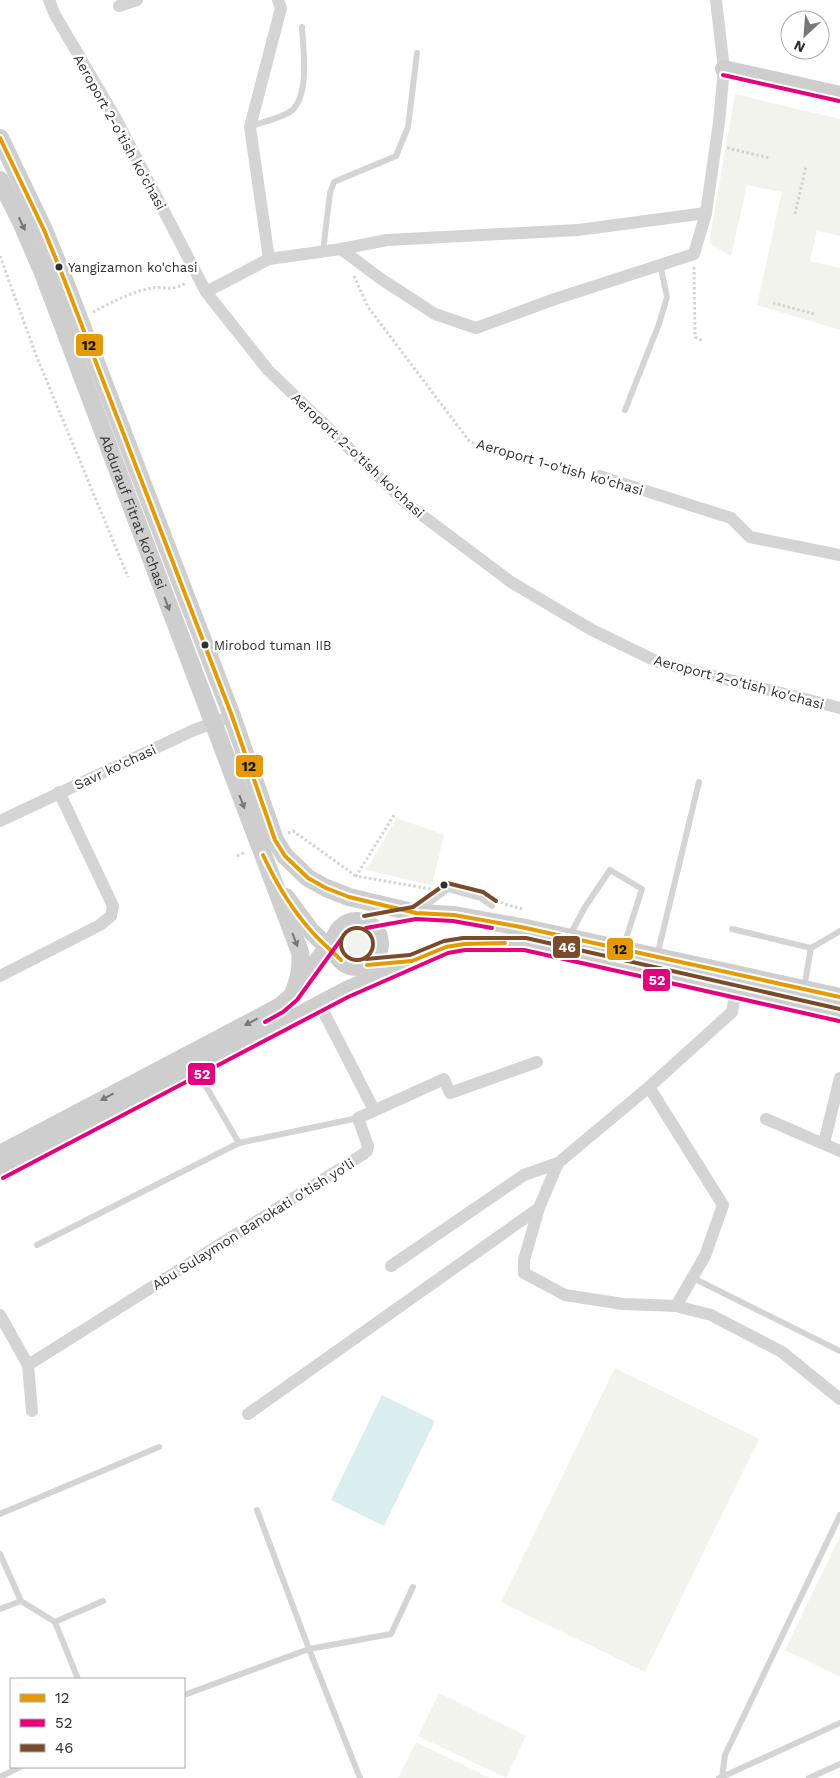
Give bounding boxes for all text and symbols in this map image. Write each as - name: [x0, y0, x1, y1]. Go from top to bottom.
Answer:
- north arrow: [780, 10, 830, 60]
- text: N: [791, 37, 807, 56]
- street label: Aeroport 2-o'tish ko'chasi: [70, 51, 170, 213]
- one-way arrow: [18, 217, 26, 231]
- place label: Yangizamon ko'chasi: [68, 260, 198, 275]
- marker: Yangizamon ko'chasi: [54, 262, 64, 272]
- line badge: 12: [75, 333, 104, 357]
- text: 12: [82, 337, 96, 353]
- street label: Aeroport 2-o'tish ko'chasi: [288, 389, 428, 521]
- street label: Abdurauf Fitrat ko'chasi: [97, 433, 170, 591]
- street label: Aeroport 1-o'tish ko'chasi: [475, 436, 645, 498]
- one-way arrow: [163, 597, 171, 612]
- place label: Mirobod tuman IIB: [214, 638, 332, 653]
- marker: Mirobod tuman IIB: [200, 640, 210, 650]
- street label: Aeroport 2-o'tish ko'chasi: [652, 652, 826, 712]
- street label: Savr ko'chasi: [72, 741, 158, 793]
- line badge: 12: [235, 754, 264, 778]
- text: 12: [242, 758, 256, 774]
- one-way arrow: [238, 795, 246, 810]
- unlabelled marker: [439, 880, 449, 890]
- one-way arrow: [291, 933, 299, 948]
- line badge: 46: [552, 935, 581, 959]
- line badge: 12: [606, 937, 634, 961]
- text: 46: [558, 939, 576, 955]
- text: 12: [613, 941, 627, 957]
- line badge: 52: [642, 968, 671, 992]
- text: 52: [649, 972, 665, 988]
- one-way arrow: [243, 1018, 258, 1026]
- line badge: 52: [187, 1062, 216, 1086]
- text: 52: [194, 1066, 210, 1082]
- one-way arrow: [99, 1093, 114, 1101]
- street label: Abu Sulaymon Banokati o'tish yo'li: [149, 1155, 357, 1293]
- legend: [10, 1678, 185, 1768]
- text: 12: [55, 1689, 70, 1707]
- text: 52: [55, 1714, 72, 1732]
- text: 46: [55, 1739, 73, 1757]

